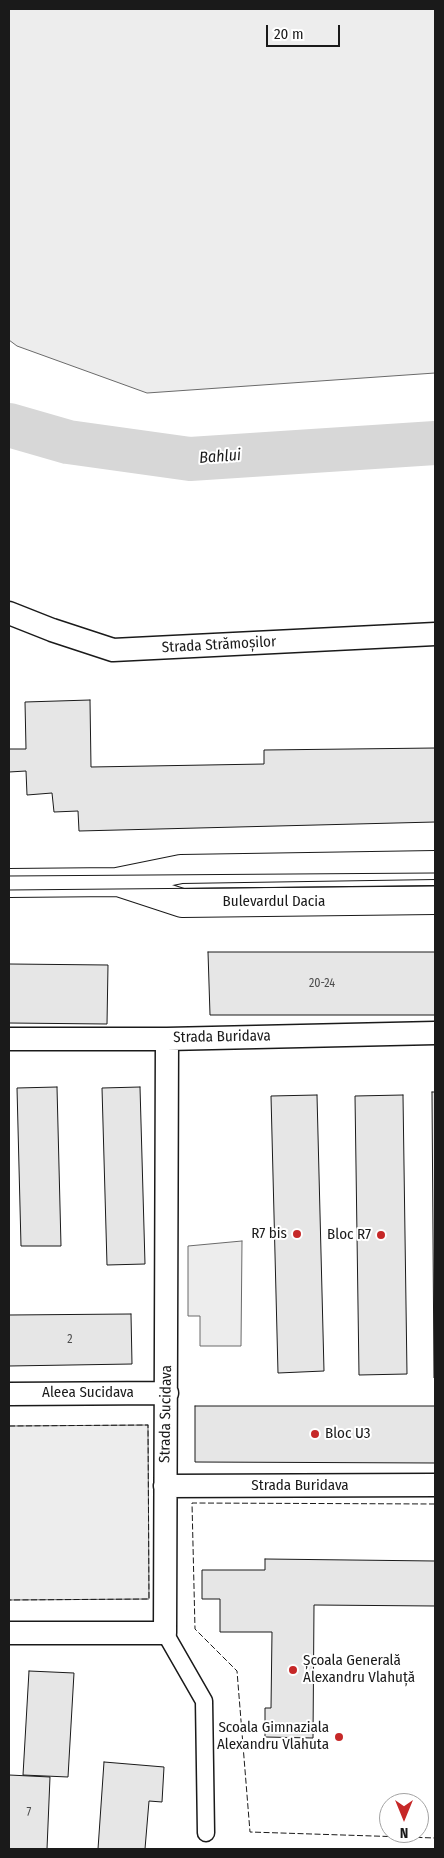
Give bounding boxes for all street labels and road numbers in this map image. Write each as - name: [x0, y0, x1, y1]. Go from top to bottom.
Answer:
- street label: Strada Strămoșilor: [161, 633, 277, 657]
- street label: Bulevardul Dacia: [223, 893, 325, 911]
- street label: Strada Buridava: [173, 1027, 271, 1047]
- street label: Strada Sucidava: [156, 1365, 176, 1463]
- street label: Aleea Sucidava: [42, 1384, 134, 1402]
- street label: Strada Buridava: [251, 1477, 349, 1495]

